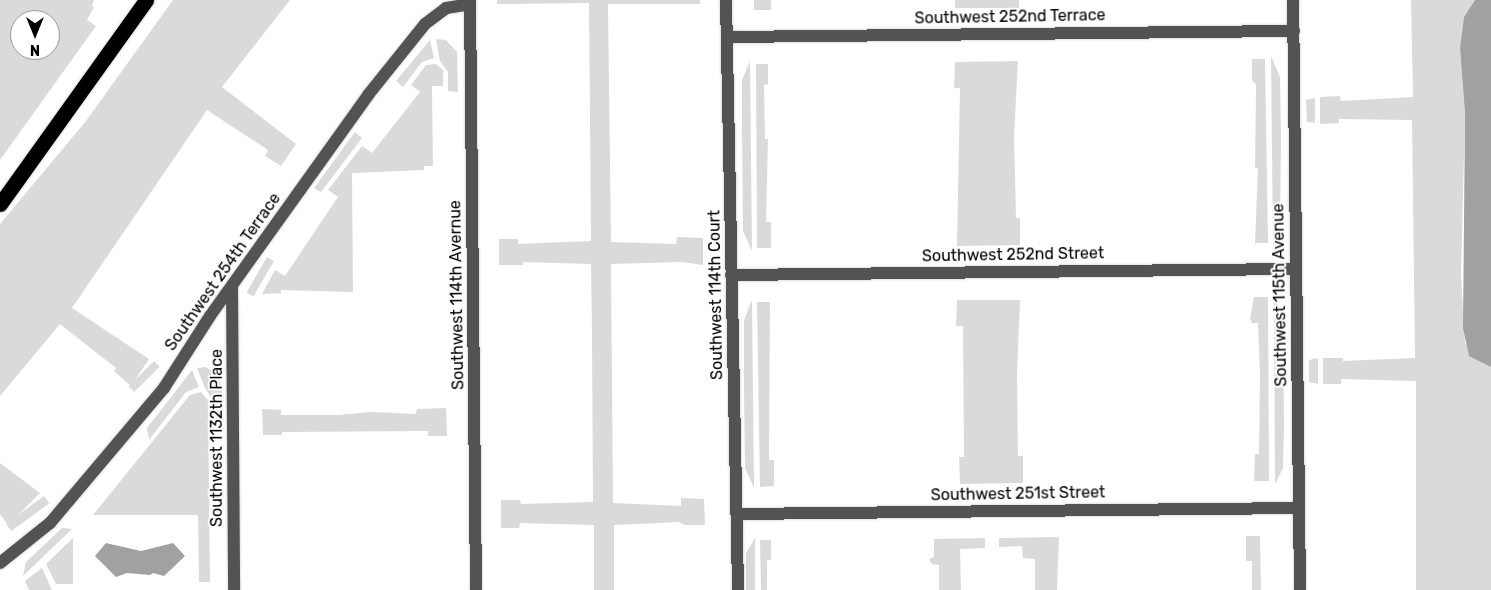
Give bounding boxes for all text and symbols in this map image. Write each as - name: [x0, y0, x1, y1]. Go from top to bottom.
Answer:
- street label: Southwest 252nd Terrace: [914, 6, 1106, 28]
- north arrow: [10, 10, 60, 60]
- text: N: [30, 41, 40, 58]
- street label: Southwest 254th Terrace: [161, 189, 285, 355]
- street label: Southwest 114th Avernue: [446, 200, 468, 390]
- street label: Southwest 115th Avenue: [1269, 203, 1291, 387]
- street label: Southwest 114th Court: [705, 210, 727, 380]
- street label: Southwest 252nd Street: [922, 244, 1104, 266]
- street label: Southwest 1132th Place: [207, 349, 227, 527]
- street label: Southwest 251st Street: [931, 483, 1105, 505]

